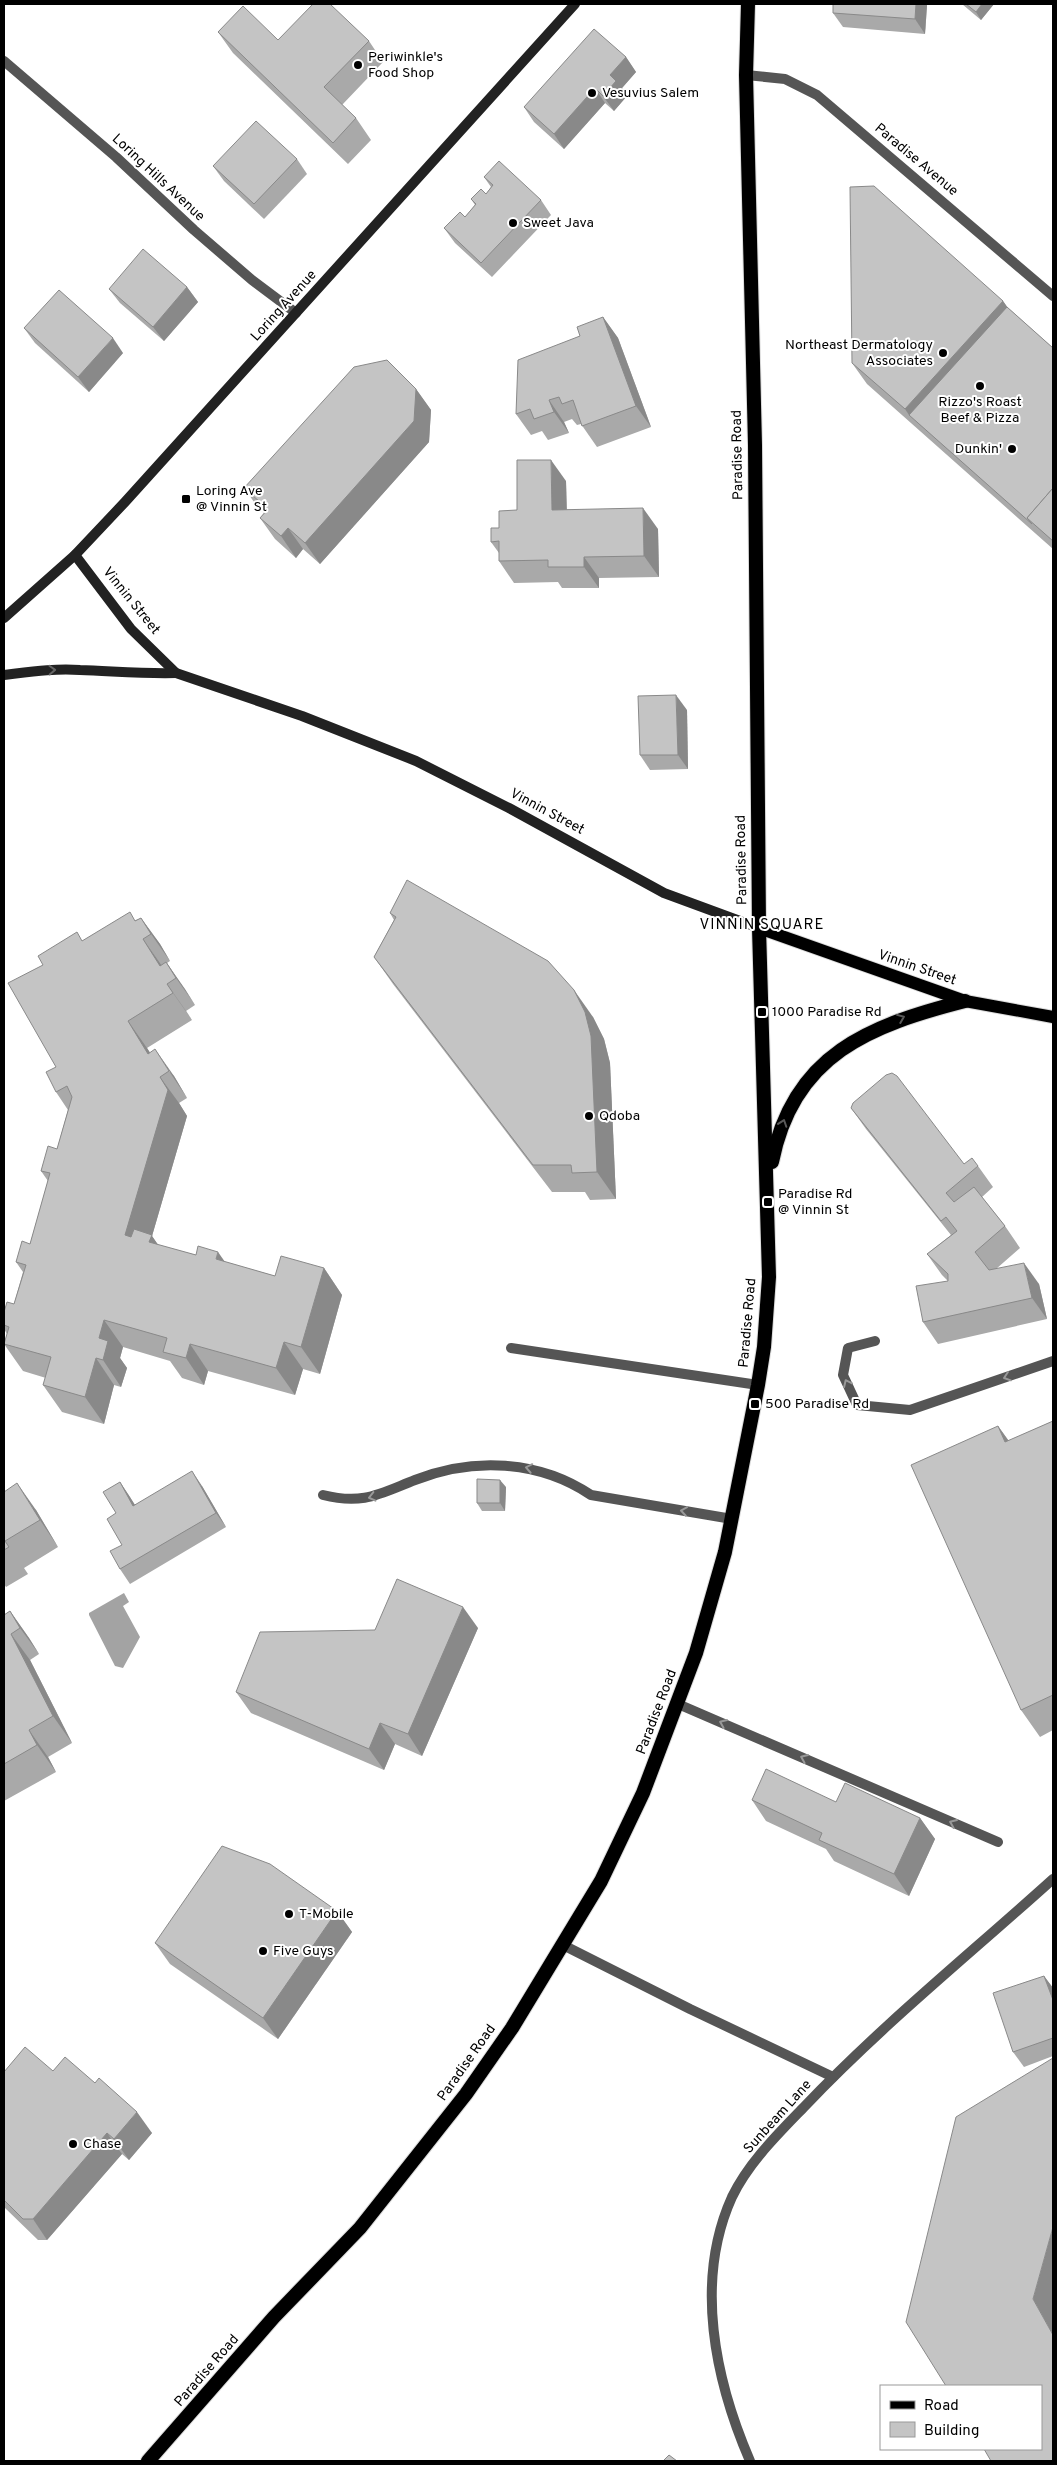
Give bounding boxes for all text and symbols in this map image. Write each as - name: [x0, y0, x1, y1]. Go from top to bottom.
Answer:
- place label: Periwinkle's Food Shop: [368, 49, 443, 82]
- marker: Periwinkle's Food Shop: [352, 59, 364, 71]
- place label: Vesuvius Salem: [602, 85, 699, 102]
- marker: Vesuvius Salem: [586, 87, 598, 99]
- street label: Paradise Avenue: [871, 120, 961, 200]
- street label: Loring Hills Avenue: [108, 131, 208, 225]
- place label: Sweet Java: [523, 215, 594, 232]
- marker: Sweet Java: [507, 217, 519, 229]
- street label: Loring Avenue: [248, 267, 320, 345]
- place label: Northeast Dermatology Associates: [785, 337, 933, 370]
- marker: Northeast Dermatology Associates: [937, 347, 949, 359]
- marker: Rizzo's Roast Beef & Pizza: [974, 380, 986, 392]
- place label: Rizzo's Roast Beef & Pizza: [938, 394, 1022, 427]
- street label: Paradise Road: [729, 410, 747, 500]
- place label: Dunkin': [955, 441, 1002, 458]
- marker: Dunkin': [1006, 443, 1018, 455]
- place label: Loring Ave @ Vinnin St: [196, 483, 267, 516]
- marker: Loring Ave @ Vinnin St: [180, 493, 192, 505]
- street label: Vinnin Street: [99, 564, 163, 638]
- one-way arrow: [48, 665, 56, 675]
- street label: Vinnin Street: [507, 785, 587, 839]
- street label: Paradise Road: [733, 815, 751, 905]
- district label: VINNIN SQUARE: [700, 916, 824, 935]
- street label: Vinnin Street: [876, 947, 958, 989]
- place label: 1000 Paradise Rd: [772, 1004, 882, 1021]
- marker: 1000 Paradise Rd: [756, 1006, 768, 1018]
- one-way arrow: [896, 1014, 905, 1025]
- place label: Qdoba: [599, 1108, 640, 1125]
- marker: Qdoba: [583, 1110, 595, 1122]
- one-way arrow: [777, 1119, 787, 1127]
- place label: Paradise Rd @ Vinnin St: [778, 1186, 852, 1219]
- marker: Paradise Rd @ Vinnin St: [762, 1196, 774, 1208]
- street label: Paradise Road: [736, 1277, 760, 1369]
- one-way arrow: [1003, 1371, 1012, 1381]
- one-way arrow: [843, 1380, 853, 1389]
- place label: 500 Paradise Rd: [765, 1396, 869, 1413]
- marker: 500 Paradise Rd: [749, 1398, 761, 1410]
- one-way arrow: [525, 1464, 534, 1474]
- one-way arrow: [369, 1491, 377, 1501]
- one-way arrow: [680, 1506, 689, 1516]
- street label: Paradise Road: [633, 1667, 681, 1757]
- one-way arrow: [719, 1718, 728, 1729]
- one-way arrow: [800, 1753, 809, 1764]
- one-way arrow: [949, 1818, 958, 1829]
- place label: T-Mobile: [299, 1906, 354, 1923]
- marker: T-Mobile: [283, 1908, 295, 1920]
- place label: Five Guys: [273, 1943, 334, 1960]
- marker: Five Guys: [257, 1945, 269, 1957]
- street label: Paradise Road: [434, 2021, 500, 2105]
- street label: Sunbeam Lane: [740, 2077, 816, 2157]
- place label: Chase: [83, 2136, 121, 2153]
- marker: Chase: [67, 2138, 79, 2150]
- street label: Paradise Road: [171, 2331, 243, 2411]
- legend: [880, 2385, 1042, 2450]
- text: Road: [924, 2397, 959, 2416]
- text: Building: [924, 2422, 979, 2441]

